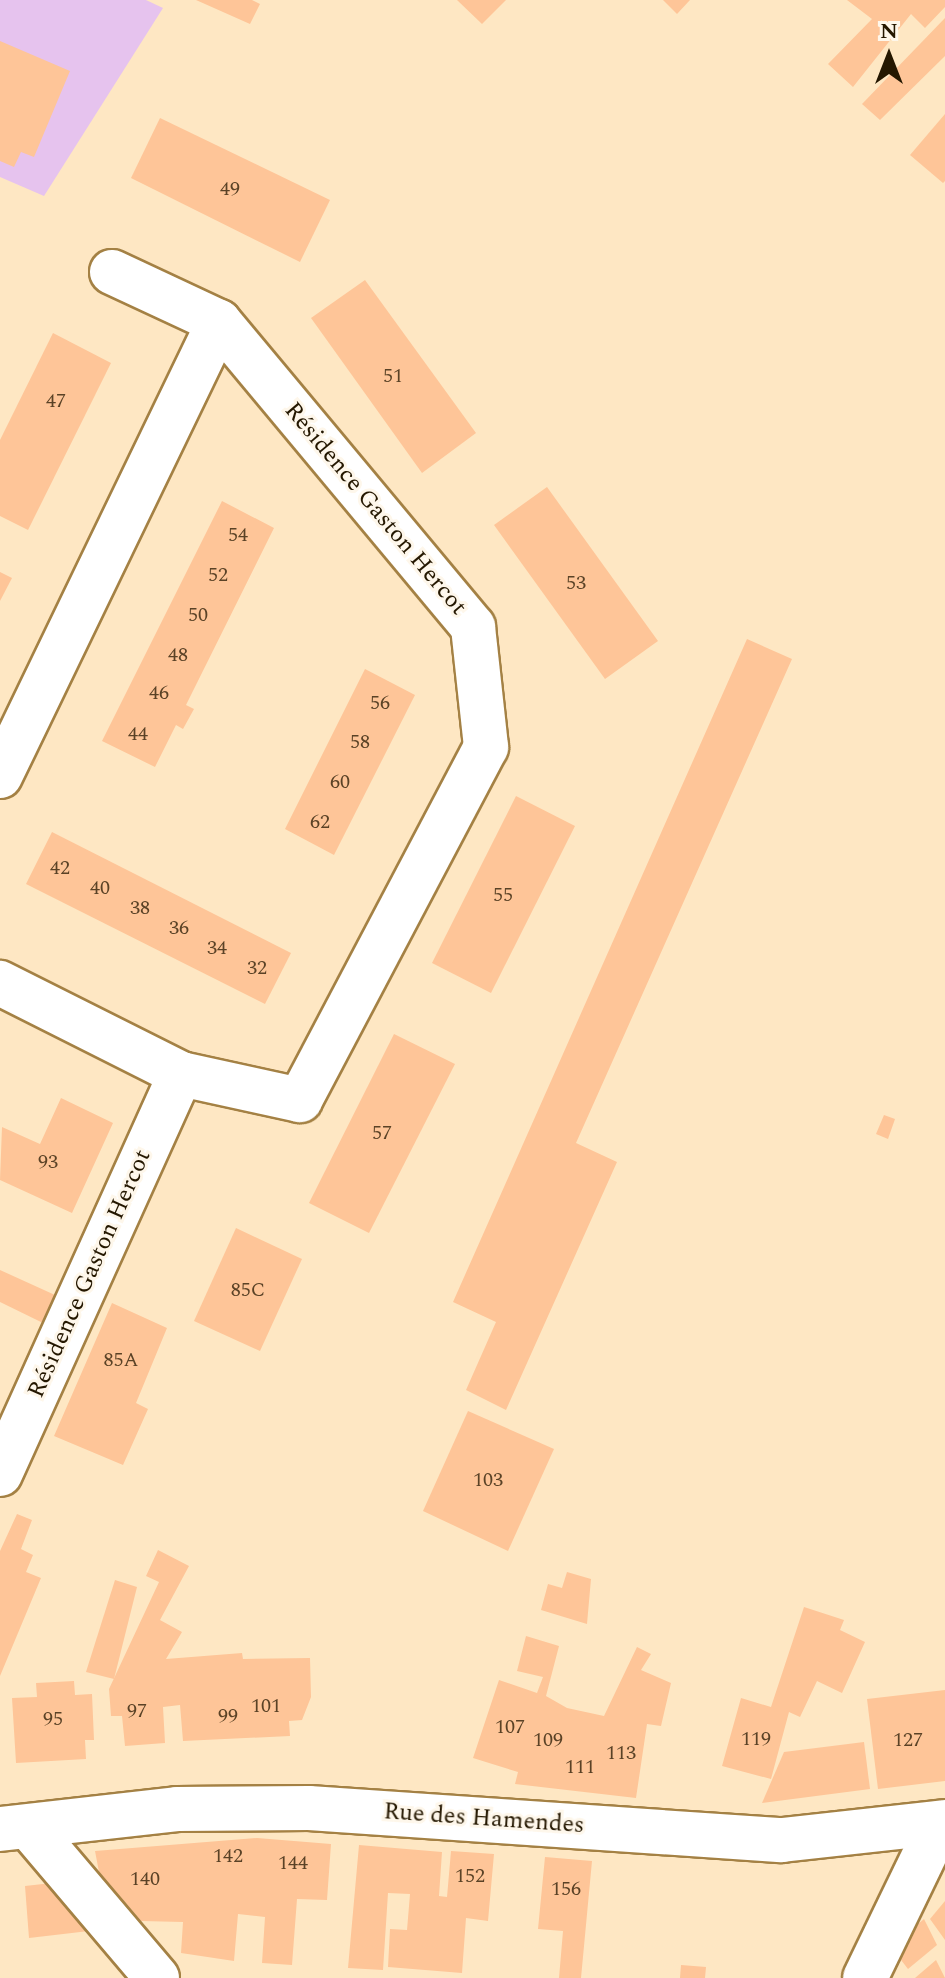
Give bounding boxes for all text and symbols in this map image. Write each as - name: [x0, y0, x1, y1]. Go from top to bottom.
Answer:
- text: N: [880, 15, 898, 48]
- north arrow: [849, 16, 929, 96]
- house number: 49: [220, 177, 240, 201]
- house number: 51: [383, 364, 403, 388]
- house number: 47: [46, 389, 66, 413]
- street label: Résidence Gaston Hercot: [278, 397, 472, 621]
- house number: 54: [228, 523, 248, 547]
- house number: 52: [208, 563, 228, 587]
- house number: 53: [566, 571, 586, 595]
- house number: 50: [188, 603, 208, 627]
- house number: 48: [168, 643, 188, 667]
- house number: 46: [149, 681, 169, 705]
- house number: 56: [370, 691, 390, 715]
- house number: 44: [128, 722, 148, 746]
- house number: 58: [350, 730, 370, 754]
- house number: 60: [330, 770, 350, 794]
- house number: 62: [310, 810, 330, 834]
- house number: 42: [50, 856, 70, 880]
- house number: 40: [90, 876, 110, 900]
- house number: 55: [493, 883, 513, 907]
- house number: 38: [130, 896, 150, 920]
- house number: 36: [169, 916, 189, 940]
- house number: 34: [207, 936, 227, 960]
- house number: 32: [247, 956, 267, 980]
- house number: 57: [372, 1121, 392, 1145]
- street label: Résidence Gaston Hercot: [22, 1145, 158, 1403]
- house number: 93: [38, 1150, 58, 1174]
- house number: 85C: [231, 1278, 265, 1302]
- house number: 85A: [104, 1348, 138, 1372]
- house number: 103: [473, 1468, 503, 1492]
- house number: 101: [251, 1694, 281, 1718]
- house number: 97: [127, 1699, 147, 1723]
- house number: 99: [218, 1704, 238, 1728]
- house number: 95: [43, 1707, 63, 1731]
- house number: 107: [495, 1715, 525, 1739]
- house number: 119: [741, 1727, 771, 1751]
- house number: 109: [533, 1728, 563, 1752]
- house number: 127: [893, 1728, 923, 1752]
- house number: 113: [606, 1741, 636, 1765]
- house number: 111: [565, 1755, 595, 1779]
- street label: Rue des Hamendes: [383, 1798, 585, 1840]
- house number: 142: [213, 1844, 243, 1868]
- house number: 144: [278, 1851, 308, 1875]
- house number: 152: [455, 1864, 485, 1888]
- house number: 140: [130, 1867, 160, 1891]
- house number: 156: [551, 1877, 581, 1901]

